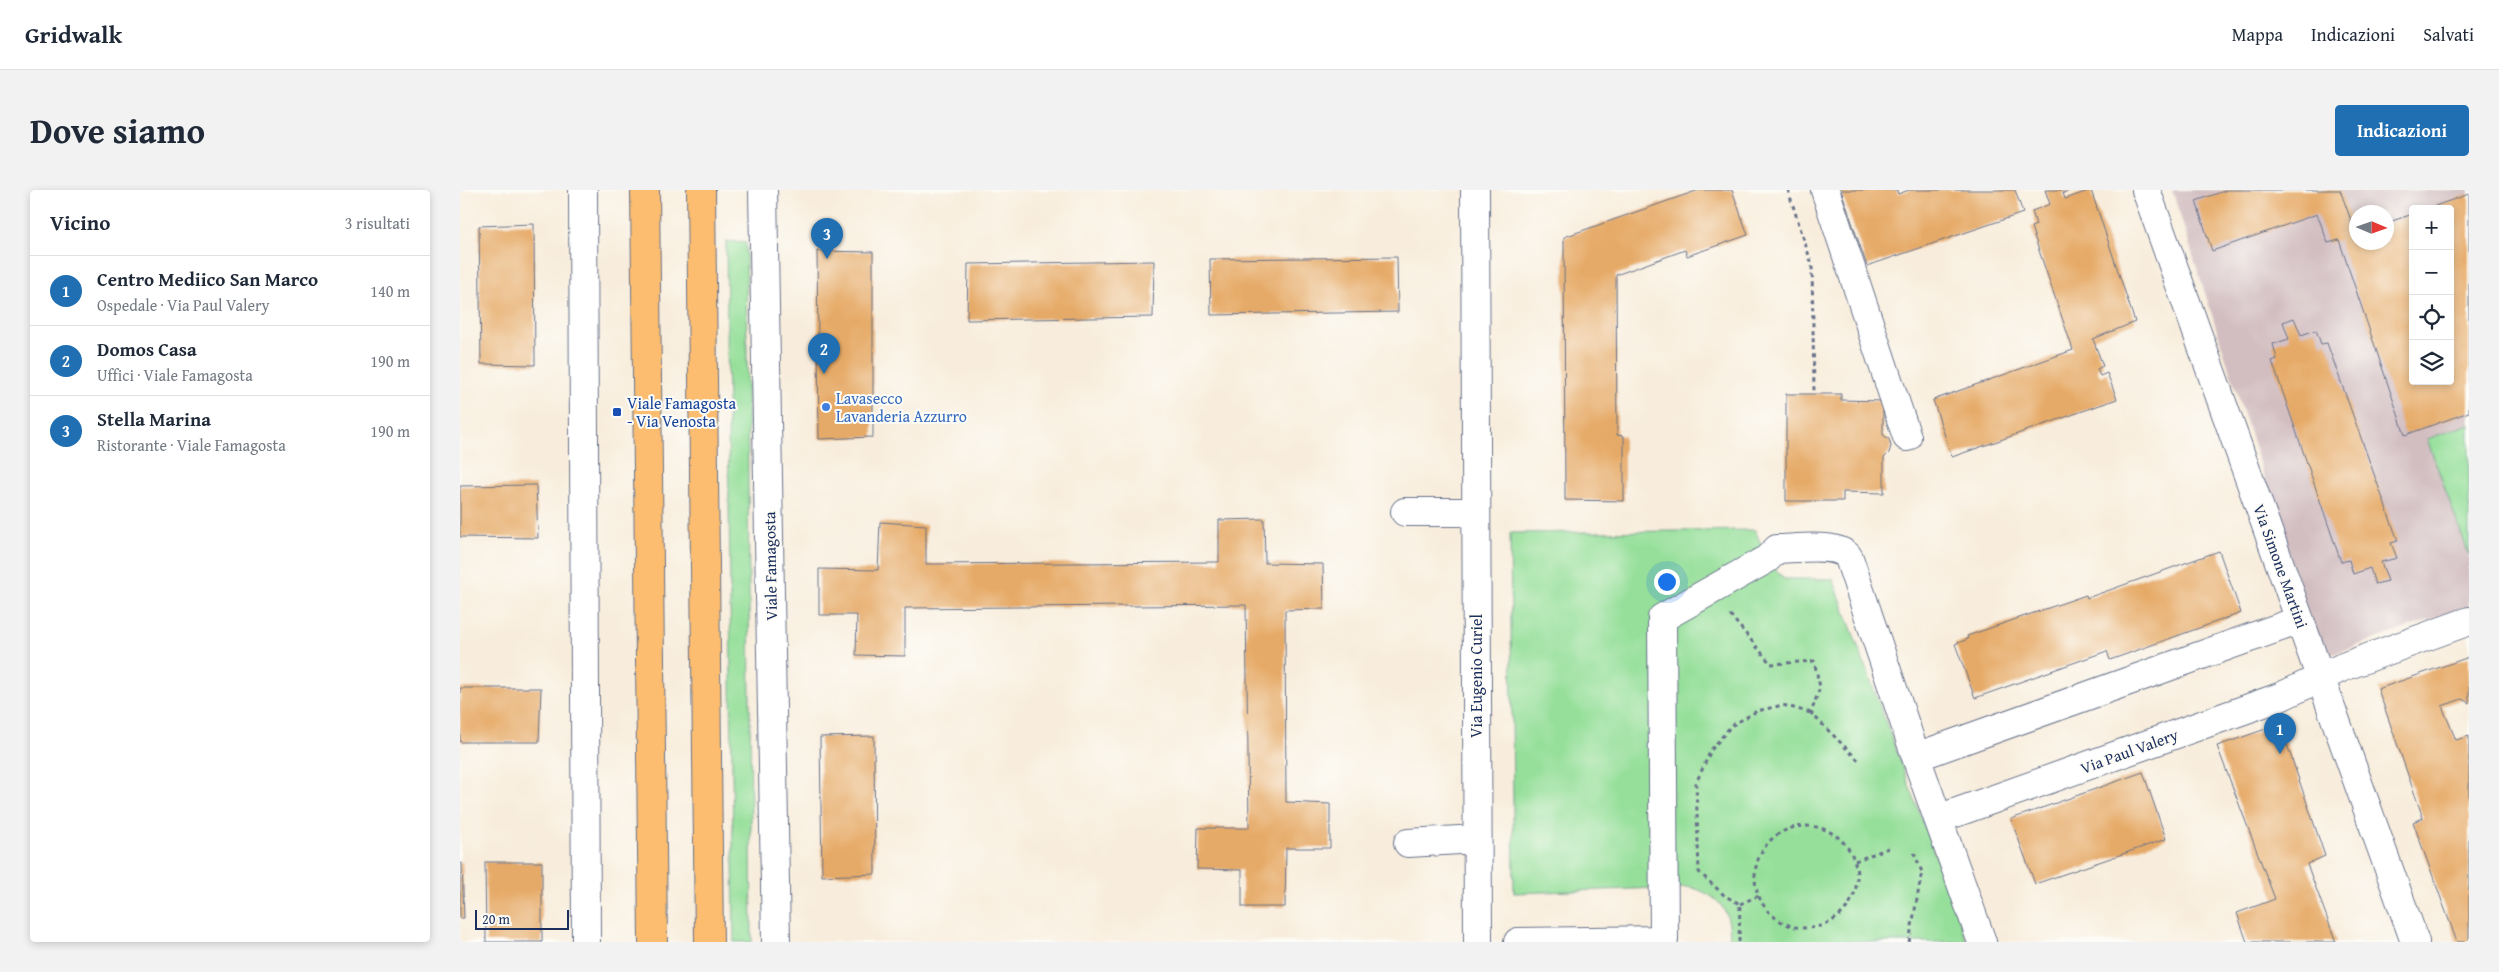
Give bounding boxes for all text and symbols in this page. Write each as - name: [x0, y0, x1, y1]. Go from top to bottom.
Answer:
- text: Gridwalk: [25, 17, 122, 52]
- text: Mappa: [2232, 21, 2283, 48]
- text: Indicazioni: [2311, 21, 2395, 48]
- text: Salvati: [2423, 21, 2474, 48]
- text: Dove siamo: [30, 105, 205, 156]
- button: Indicazioni: [2335, 105, 2469, 156]
- north arrow: [2349, 205, 2394, 250]
- map controls: [2409, 205, 2454, 385]
- button: +: [2409, 205, 2454, 250]
- text: Vicino: [50, 207, 110, 238]
- text: 3 risultati: [345, 211, 410, 235]
- pin: 3: [811, 218, 843, 259]
- button: −: [2409, 250, 2454, 295]
- text: Centro Mediico San Marco: [97, 265, 318, 293]
- text: 1: [62, 279, 70, 303]
- text: 140 m: [370, 279, 410, 303]
- text: Ospedale · Via Paul Valery: [97, 293, 270, 317]
- button: locate: [2409, 295, 2454, 340]
- pin: 2: [808, 333, 840, 374]
- text: Domos Casa: [97, 335, 197, 363]
- button: layers: [2409, 340, 2454, 385]
- text: 2: [62, 349, 70, 373]
- text: 190 m: [370, 349, 410, 373]
- text: Uffici · Viale Famagosta: [97, 363, 253, 387]
- place label: Lavasecco Lavanderia Azzurro: [836, 386, 967, 428]
- place label: Viale Famagosta - Via Venosta: [627, 391, 737, 433]
- marker: Lavasecco Lavanderia Azzurro: [820, 401, 832, 413]
- text: Stella Marina: [97, 405, 211, 433]
- marker: Viale Famagosta - Via Venosta: [611, 406, 623, 418]
- text: 3: [62, 419, 70, 443]
- text: 190 m: [370, 419, 410, 443]
- text: Ristorante · Viale Famagosta: [97, 433, 286, 457]
- street label: Via Simone Martini: [2247, 501, 2315, 632]
- street label: Viale Famagosta: [757, 511, 783, 621]
- your location: [1654, 569, 1680, 595]
- street label: Via Eugenio Curiel: [1464, 614, 1488, 738]
- pin: 1: [2264, 713, 2296, 754]
- street label: Via Paul Valery: [2077, 722, 2181, 780]
- scale bar: [475, 907, 569, 930]
- text: 20 m: [482, 909, 510, 929]

